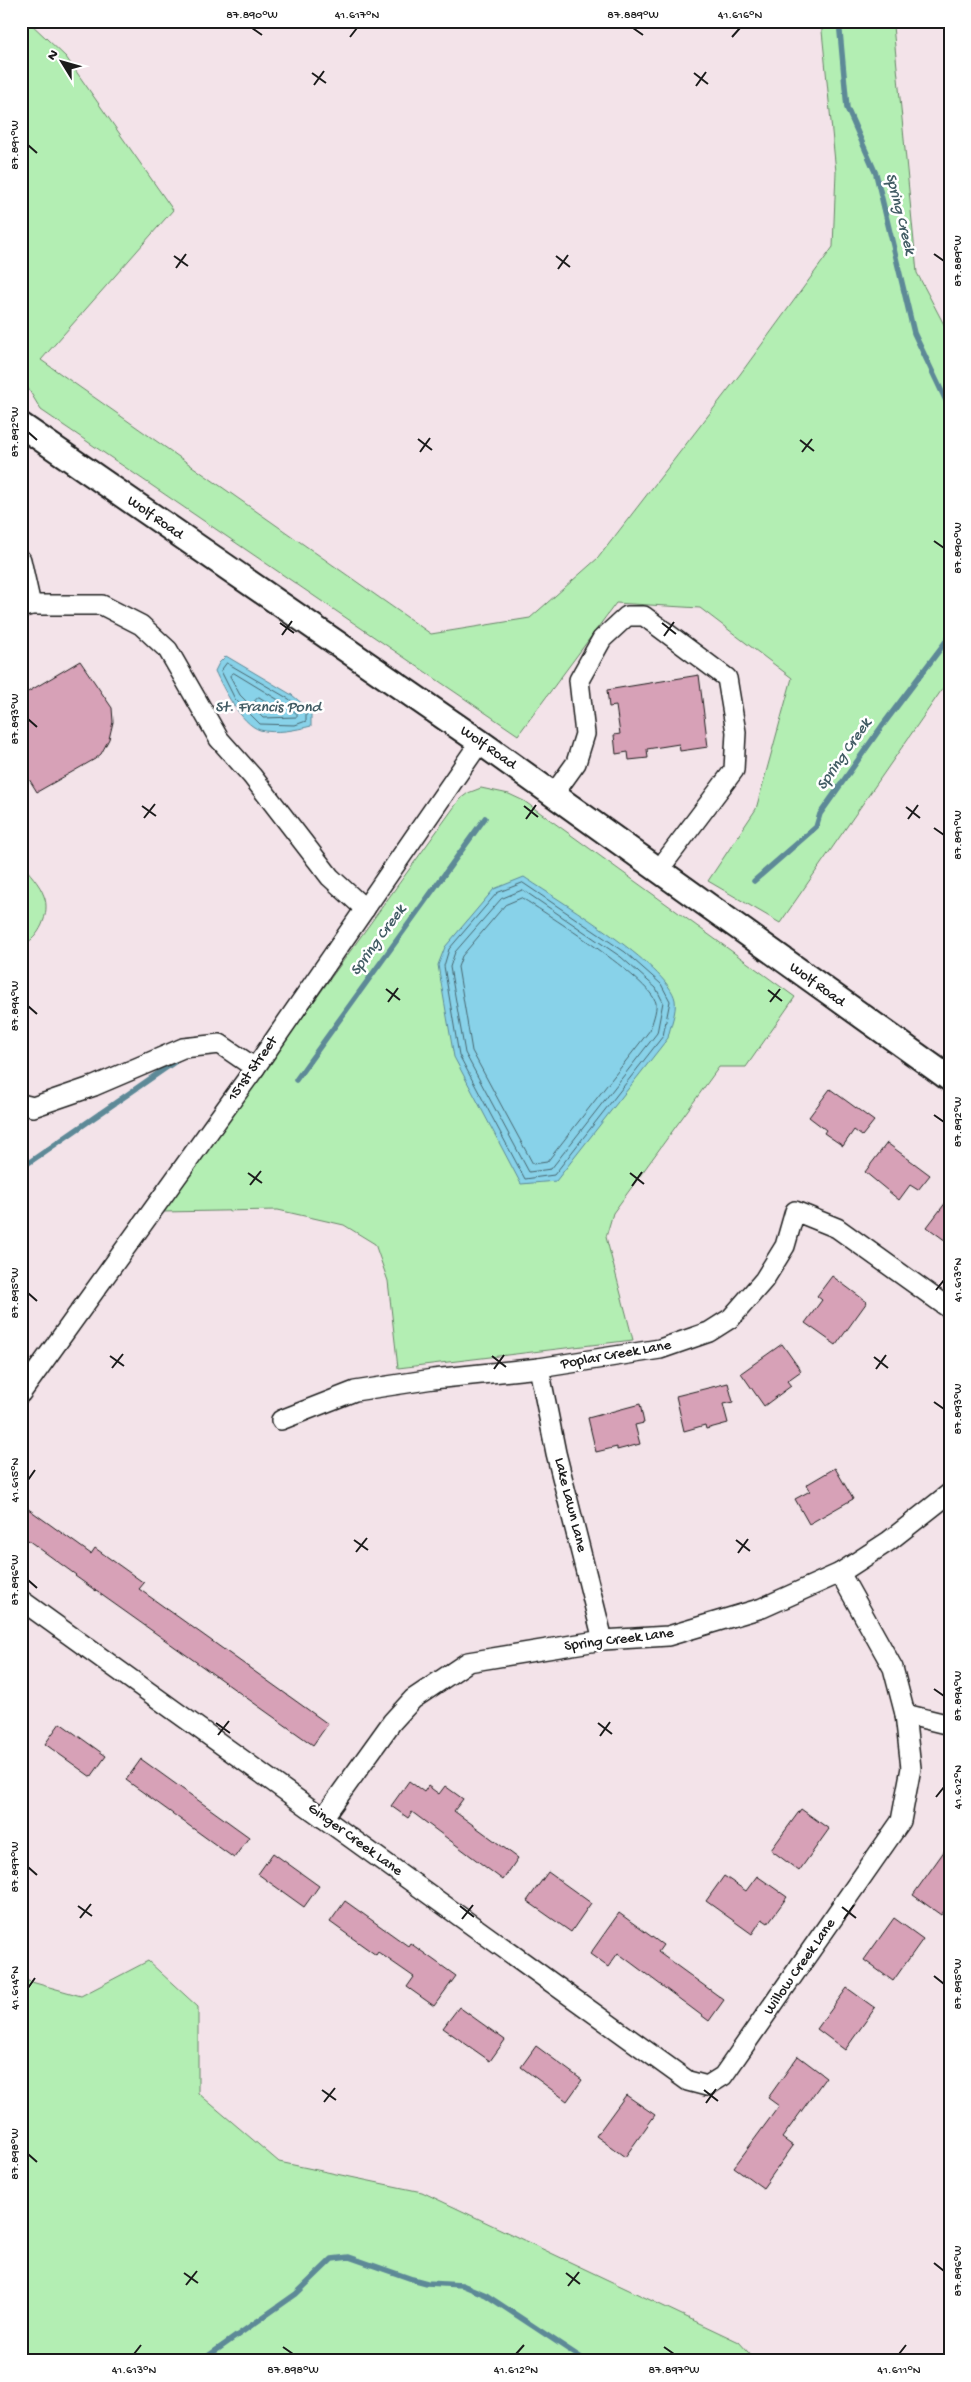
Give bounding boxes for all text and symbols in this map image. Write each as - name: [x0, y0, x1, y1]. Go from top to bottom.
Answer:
- text: 87.890°W: [226, 9, 278, 23]
- text: 41.617°N: [335, 9, 380, 23]
- text: 87.889°W: [607, 9, 659, 23]
- text: 41.616°N: [718, 9, 762, 23]
- north arrow: [38, 38, 88, 88]
- text: N: [44, 47, 63, 64]
- text: 87.891°W: [9, 120, 23, 170]
- water label: Spring Creek: [880, 171, 919, 258]
- text: 87.889°W: [952, 235, 966, 287]
- text: 87.892°W: [9, 407, 23, 457]
- street label: Wolf Road: [123, 492, 188, 545]
- text: 87.890°W: [952, 522, 966, 574]
- text: 87.893°W: [9, 694, 23, 745]
- water label: St. Francis Pond: [215, 699, 323, 718]
- water label: Spring Creek: [813, 714, 878, 794]
- street label: Wolf Road: [456, 722, 521, 775]
- text: 87.891°W: [952, 810, 966, 860]
- water label: Spring Creek: [347, 900, 412, 980]
- street label: Wolf Road: [786, 959, 849, 1012]
- text: 87.894°W: [9, 981, 23, 1031]
- street label: 151st Street: [223, 1032, 283, 1106]
- text: 87.892°W: [952, 1097, 966, 1147]
- text: 41.613°N: [952, 1257, 966, 1302]
- text: 87.895°W: [9, 1267, 23, 1319]
- street label: Poplar Creek Lane: [558, 1336, 673, 1374]
- text: 87.893°W: [952, 1384, 966, 1435]
- street label: Lake Lawn Lane: [550, 1456, 590, 1554]
- text: 41.615°N: [9, 1457, 23, 1502]
- text: 87.896°W: [9, 1555, 23, 1605]
- street label: Spring Creek Lane: [563, 1624, 675, 1656]
- text: 87.894°W: [952, 1671, 966, 1721]
- text: 41.612°N: [952, 1765, 966, 1809]
- street label: Ginger Creek Lane: [304, 1800, 406, 1881]
- text: 87.897°W: [9, 1841, 23, 1893]
- street label: Willow Creek Lane: [760, 1915, 840, 2019]
- text: 87.895°W: [952, 1958, 966, 2010]
- text: 41.614°N: [9, 1966, 23, 2010]
- text: 87.898°W: [9, 2128, 23, 2180]
- text: 87.896°W: [952, 2246, 966, 2296]
- text: 41.613°N: [112, 2364, 157, 2378]
- text: 87.898°W: [267, 2364, 319, 2378]
- text: 41.612°N: [494, 2364, 538, 2378]
- text: 87.897°W: [648, 2364, 700, 2378]
- text: 41.611°N: [877, 2364, 921, 2378]

